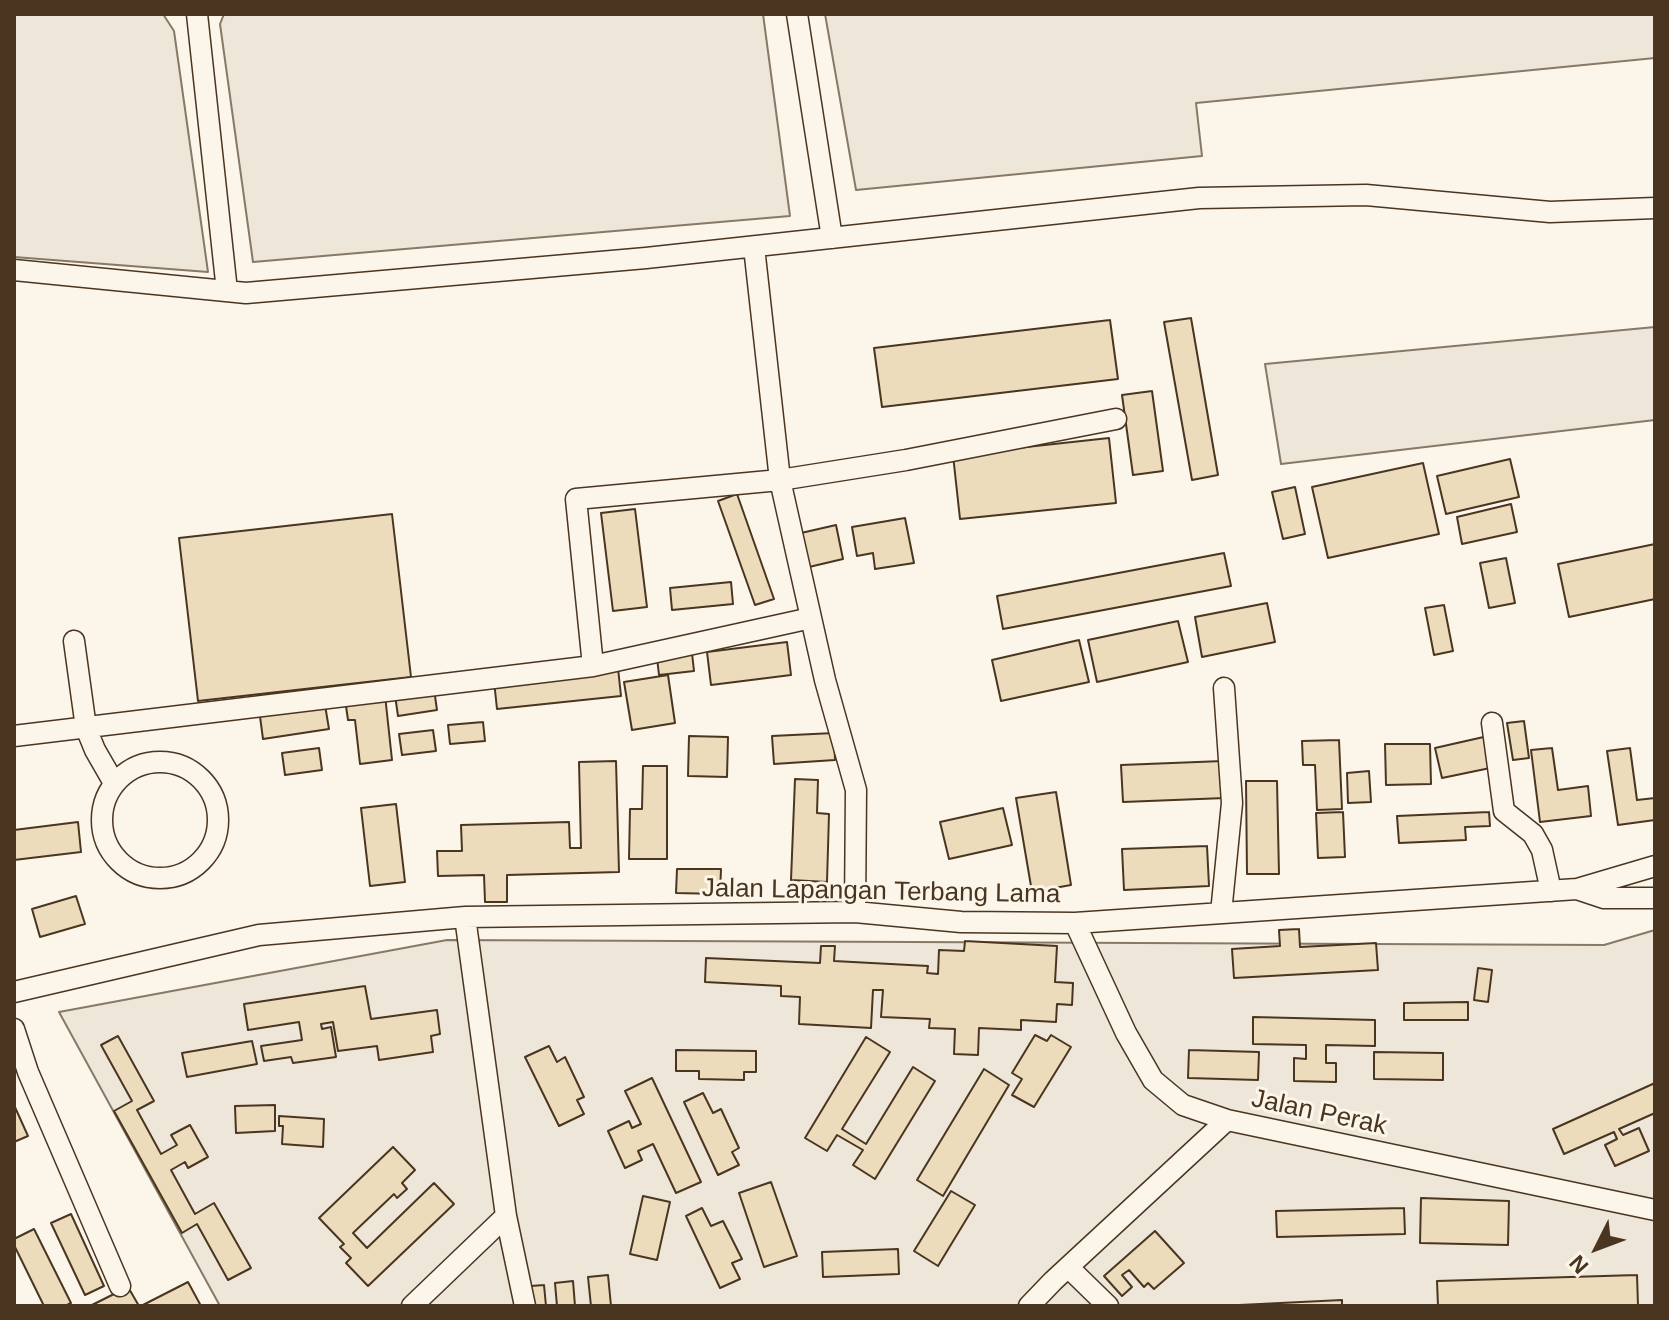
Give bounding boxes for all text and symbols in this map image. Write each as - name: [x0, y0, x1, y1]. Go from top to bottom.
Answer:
- street label: Jalan Lapangan Terbang Lama: [702, 873, 1060, 911]
- street label: Jalan Perak: [1249, 1083, 1389, 1143]
- north arrow: [1557, 1208, 1637, 1288]
- text: N: [1564, 1250, 1593, 1279]

